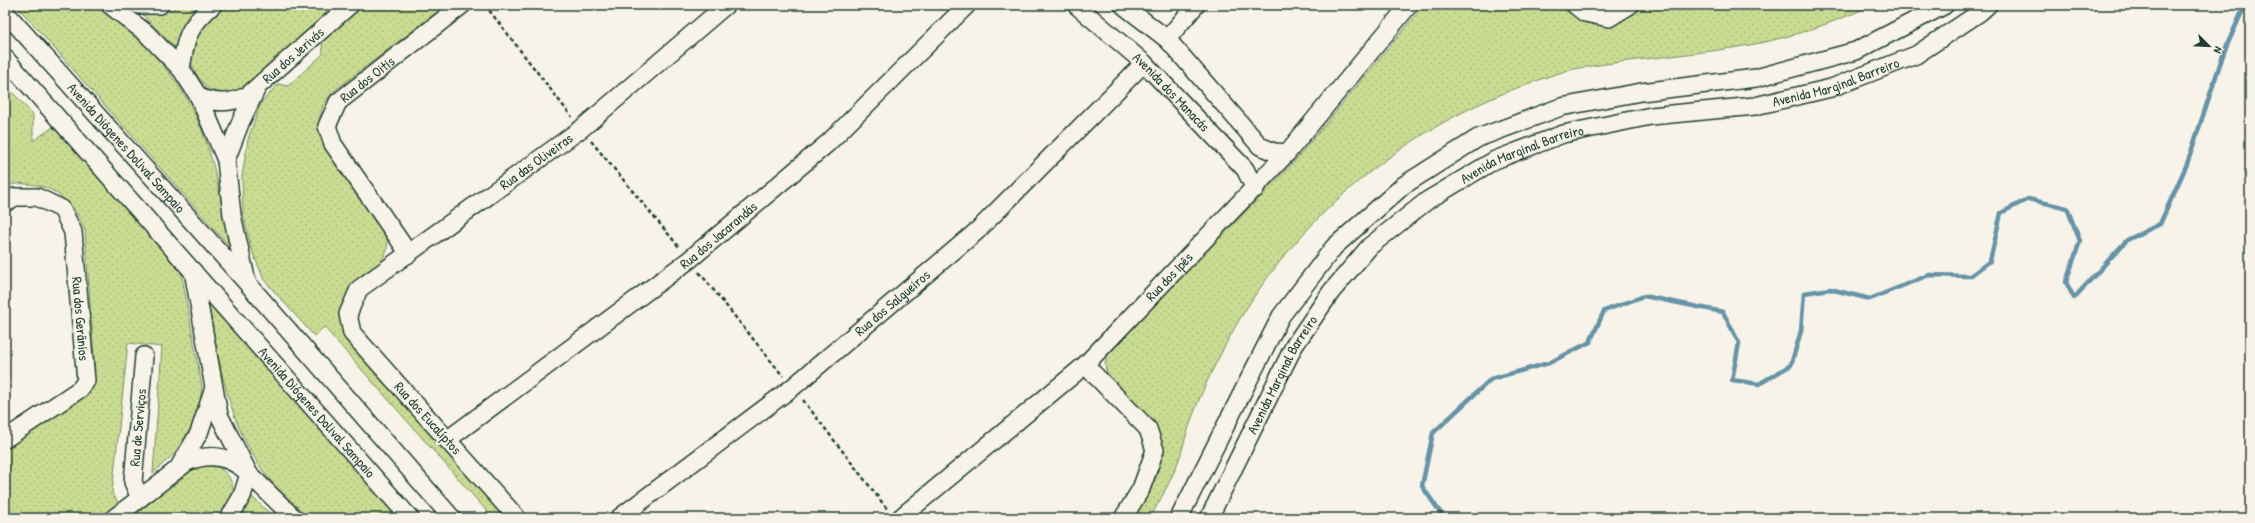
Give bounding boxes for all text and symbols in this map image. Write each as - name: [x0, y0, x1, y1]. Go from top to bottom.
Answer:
- street label: Rua dos Jerivás: [258, 22, 328, 87]
- north arrow: [2189, 26, 2229, 66]
- text: N: [2210, 45, 2226, 56]
- street label: Avenida dos Manacás: [1129, 48, 1214, 135]
- street label: Rua dos Oitis: [335, 51, 398, 106]
- street label: Avenida Marginal Barreiro: [1770, 52, 1902, 111]
- street label: Avenida Diógenes Dolival Sampaio: [63, 78, 190, 217]
- street label: Avenida Marginal Barreiro: [1457, 120, 1585, 188]
- street label: Rua das Oliveiras: [496, 128, 576, 194]
- street label: Rua dos Jacarandás: [675, 197, 761, 273]
- street label: Rua dos Ipês: [1141, 248, 1197, 305]
- street label: Rua dos Salgueiros: [850, 265, 934, 340]
- street label: Rua dos Gerânios: [68, 276, 94, 361]
- street label: Avenida Marginal Barreiro: [1242, 311, 1322, 437]
- street label: Avenida Diógenes Dolival Sampaio: [254, 342, 380, 482]
- street label: Rua dos Eucalíptos: [390, 377, 466, 459]
- street label: Rua de Serviços: [124, 388, 150, 467]

